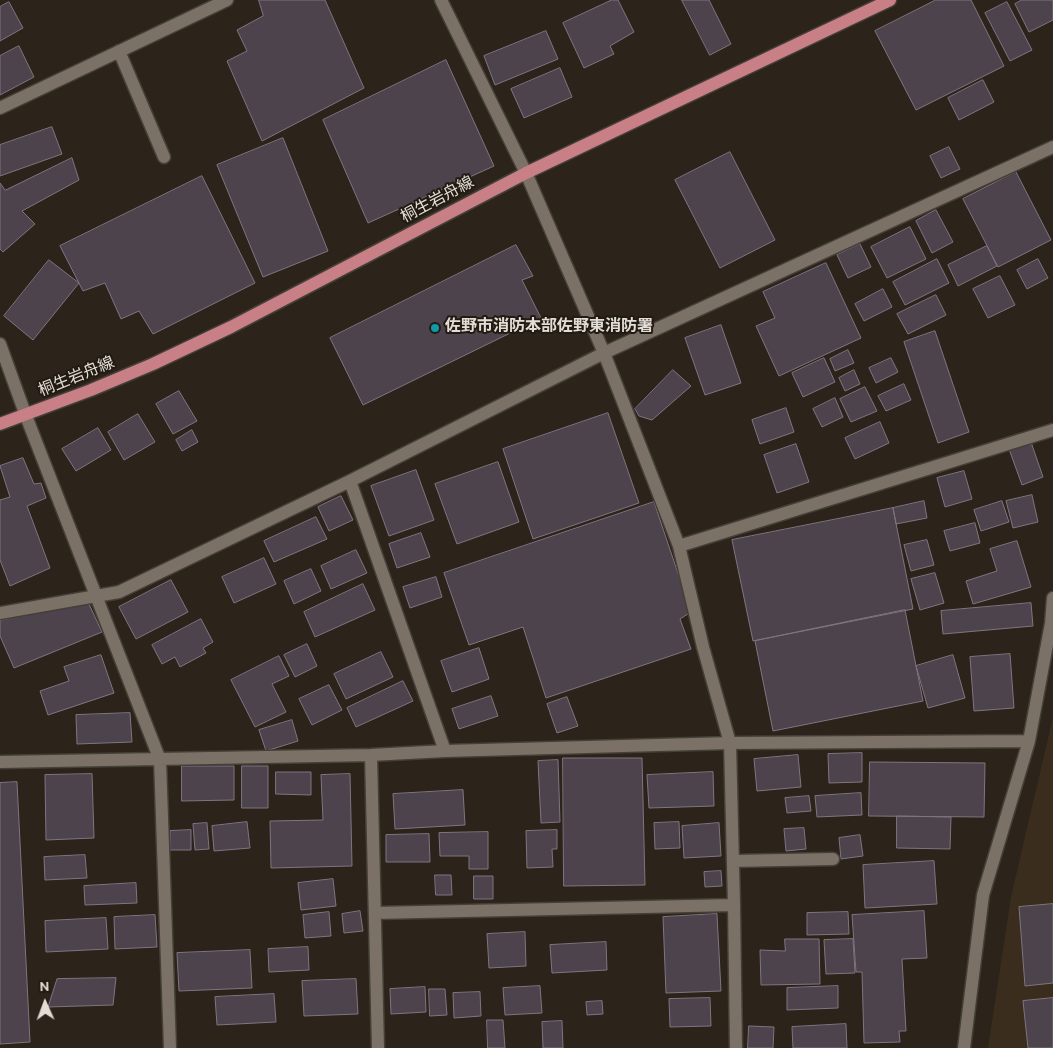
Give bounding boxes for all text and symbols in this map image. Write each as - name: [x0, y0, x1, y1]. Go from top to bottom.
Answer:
- street label: 桐生岩舟線: [398, 174, 478, 228]
- place label: 佐野市消防本部佐野東消防署: [445, 318, 653, 338]
- marker: 佐野市消防本部佐野東消防署: [429, 322, 441, 334]
- street label: 桐生岩舟線: [36, 354, 118, 402]
- north arrow: [20, 978, 70, 1028]
- text: N: [39, 979, 50, 996]

